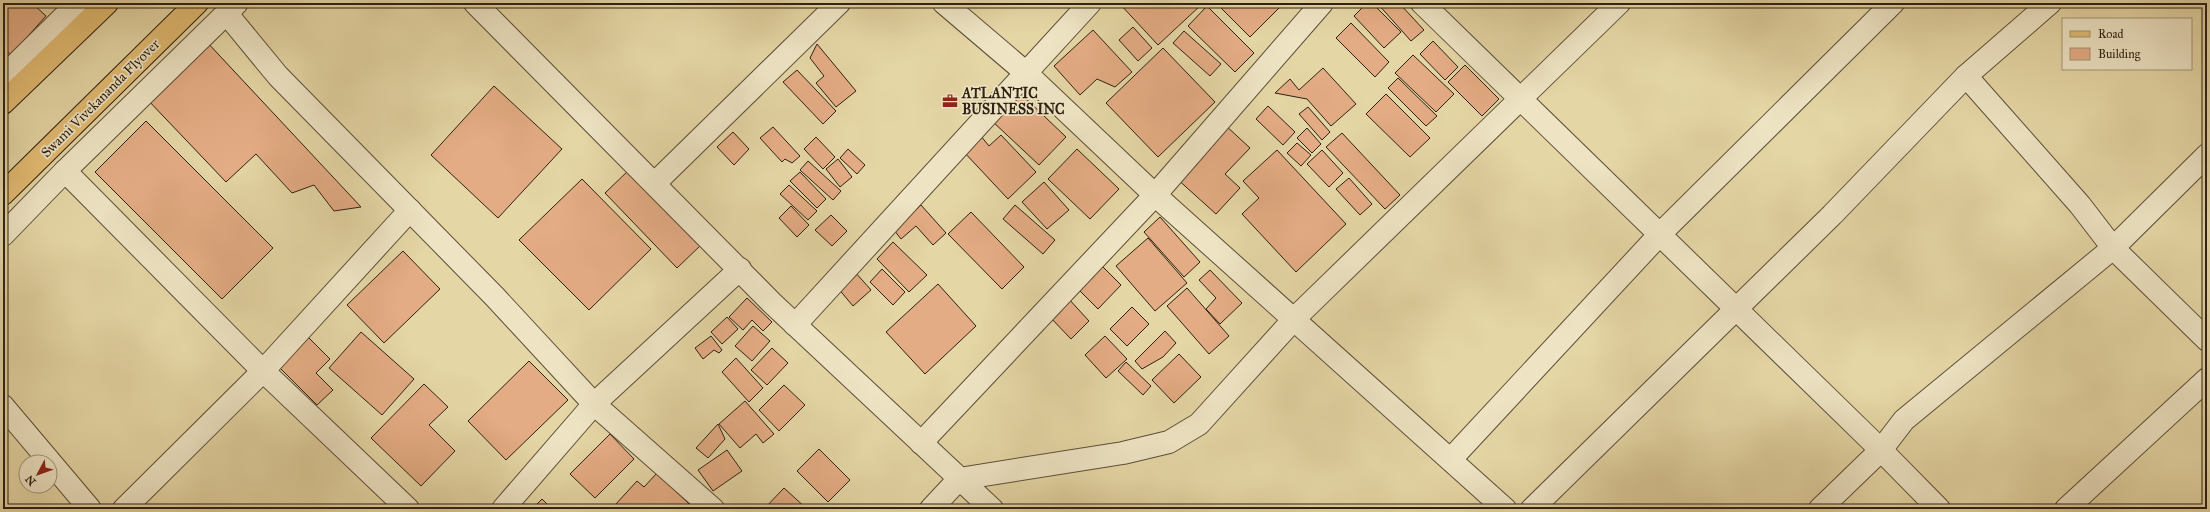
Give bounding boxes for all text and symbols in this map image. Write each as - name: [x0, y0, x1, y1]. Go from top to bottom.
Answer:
- legend: [2062, 18, 2192, 70]
- text: Road: [2098, 27, 2124, 41]
- street label: Swami Vivekananda Flyover: [38, 35, 164, 161]
- text: Building: [2098, 47, 2141, 62]
- place label: ATLANTIC BUSINESS INC: [961, 85, 1064, 118]
- office icon: ATLANTIC BUSINESS INC: [941, 92, 959, 110]
- north arrow: [18, 454, 58, 494]
- text: N: [22, 472, 39, 488]

